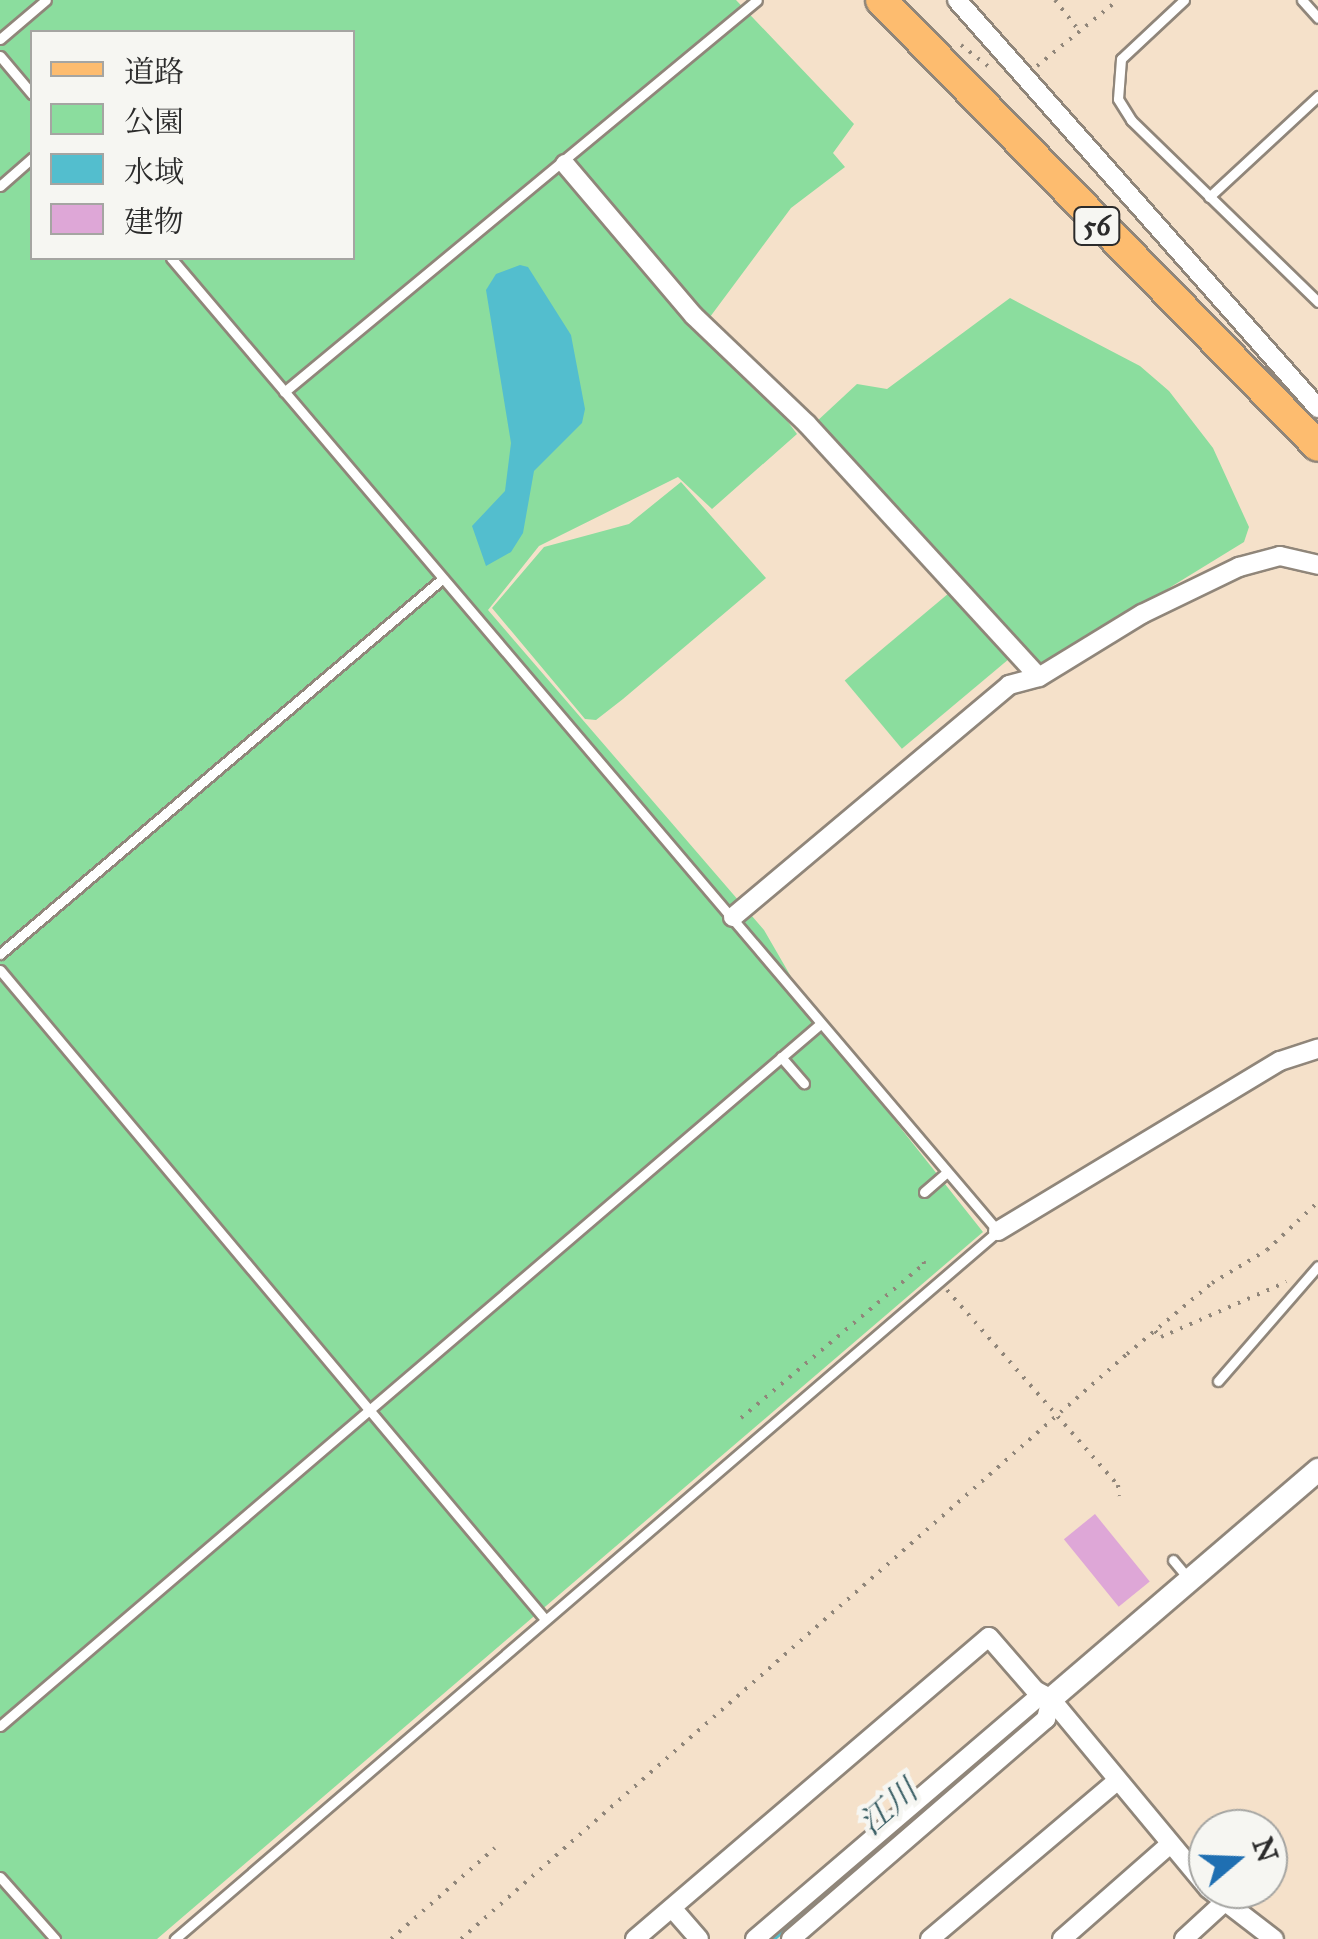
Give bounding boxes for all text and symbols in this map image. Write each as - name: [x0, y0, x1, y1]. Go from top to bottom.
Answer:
- legend: [30, 30, 355, 260]
- text: 道路: [124, 54, 184, 90]
- text: 公園: [124, 104, 184, 140]
- text: 水域: [124, 154, 184, 190]
- road number: 56: [1072, 203, 1122, 249]
- text: 建物: [124, 204, 184, 240]
- water label: 江川: [852, 1773, 926, 1843]
- north arrow: [1188, 1809, 1288, 1909]
- text: N: [1245, 1833, 1285, 1867]

